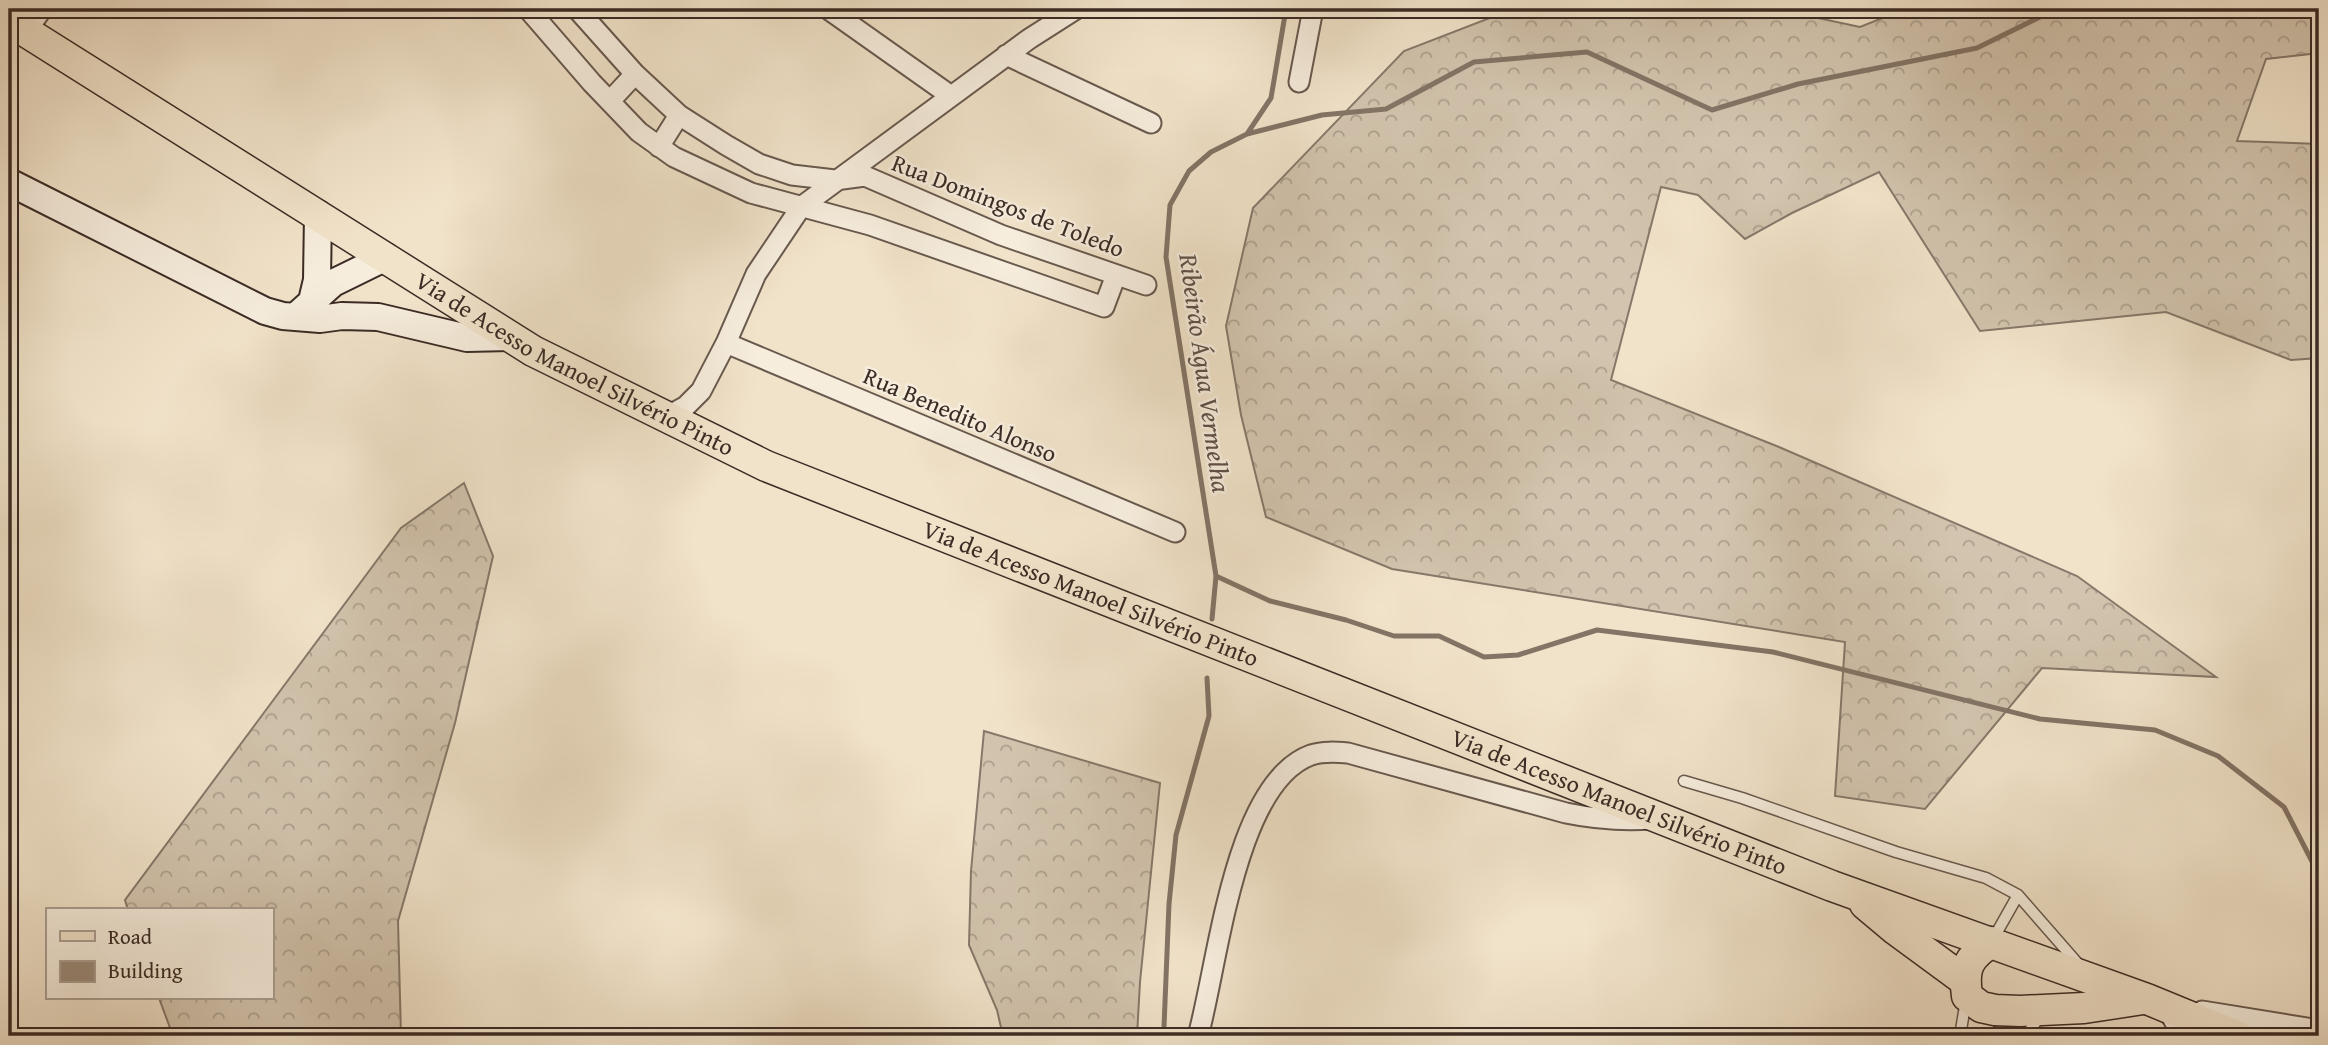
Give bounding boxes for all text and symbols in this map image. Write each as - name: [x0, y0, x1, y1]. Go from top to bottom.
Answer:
- street label: Rua Domingos de Toledo: [887, 145, 1129, 266]
- water label: Ribeirão Água Vermelha: [1169, 250, 1242, 495]
- street label: Via de Acesso Manoel Silvério Pinto: [409, 263, 740, 464]
- street label: Rua Benedito Alonso: [858, 358, 1062, 471]
- street label: Via de Acesso Manoel Silvério Pinto: [918, 512, 1264, 675]
- street label: Via de Acesso Manoel Silvério Pinto: [1446, 720, 1792, 884]
- legend: [46, 908, 273, 1000]
- text: Road: [108, 921, 153, 952]
- text: Building: [108, 955, 183, 986]

